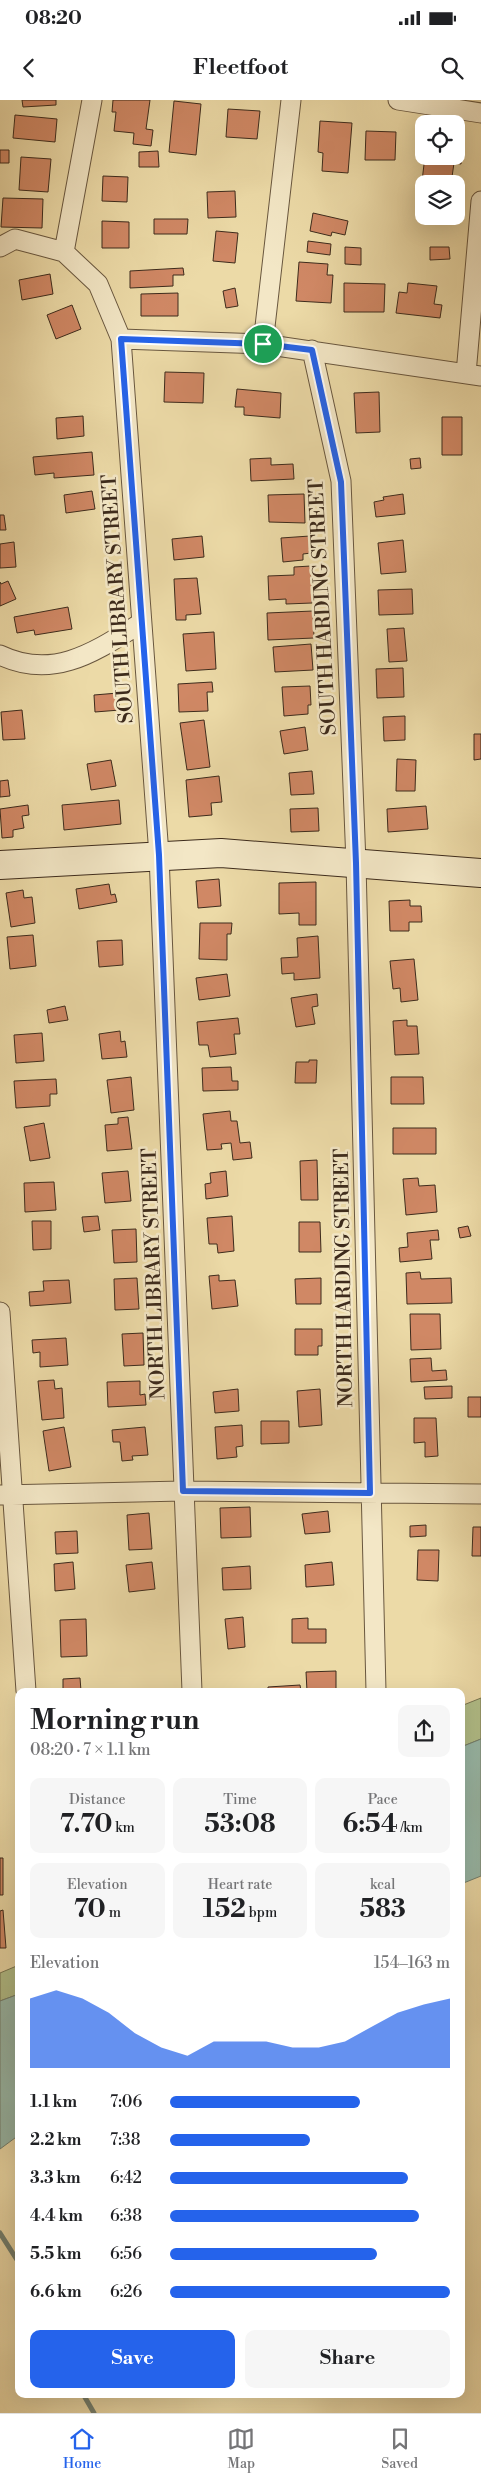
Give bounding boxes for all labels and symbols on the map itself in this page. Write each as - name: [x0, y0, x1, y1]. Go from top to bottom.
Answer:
- pin: [242, 323, 284, 365]
- street label: SOUTH LIBRARY STREET: [97, 474, 140, 724]
- street label: SOUTH HARDING STREET: [304, 478, 343, 736]
- street label: NORTH LIBRARY STREET: [138, 1148, 171, 1400]
- street label: NORTH HARDING STREET: [330, 1148, 359, 1408]

